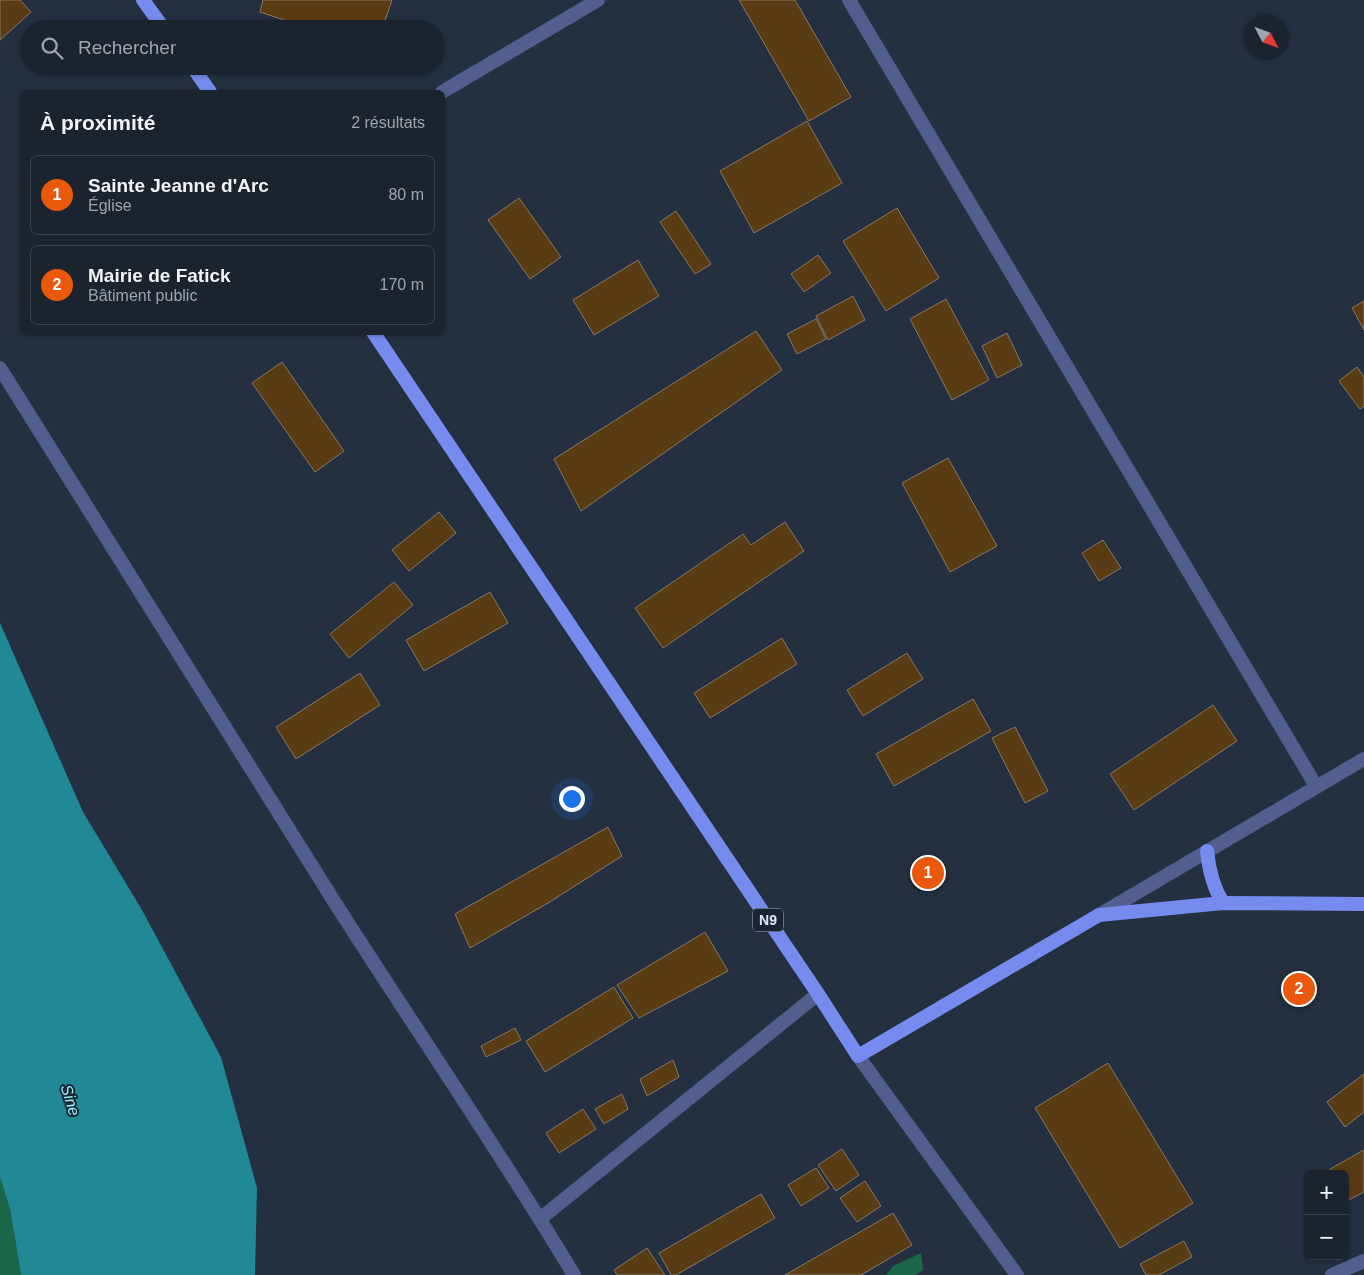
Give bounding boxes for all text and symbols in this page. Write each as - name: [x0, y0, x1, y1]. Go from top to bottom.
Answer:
- north arrow: [1244, 15, 1289, 60]
- search box: [20, 20, 445, 75]
- icon: search: [38, 34, 66, 62]
- text: Rechercher: [78, 37, 176, 58]
- text: À proximité: [40, 111, 156, 134]
- text: 2 résultats: [351, 114, 425, 131]
- text: Sainte Jeanne d'Arc: [88, 175, 269, 196]
- text: 1: [53, 186, 61, 203]
- text: 80 m: [388, 186, 424, 203]
- text: Église: [88, 197, 132, 214]
- text: Mairie de Fatick: [88, 265, 231, 286]
- text: 2: [53, 276, 61, 293]
- text: 170 m: [380, 276, 424, 293]
- text: Bâtiment public: [88, 287, 197, 304]
- your location: [559, 786, 585, 812]
- pin: 1: [912, 854, 944, 892]
- road number: N9: [753, 908, 783, 932]
- pin: 2: [1283, 970, 1315, 1008]
- water label: Sine: [58, 1082, 83, 1118]
- map controls: [1304, 1170, 1349, 1260]
- button: +: [1304, 1170, 1349, 1215]
- button: −: [1304, 1215, 1349, 1260]

